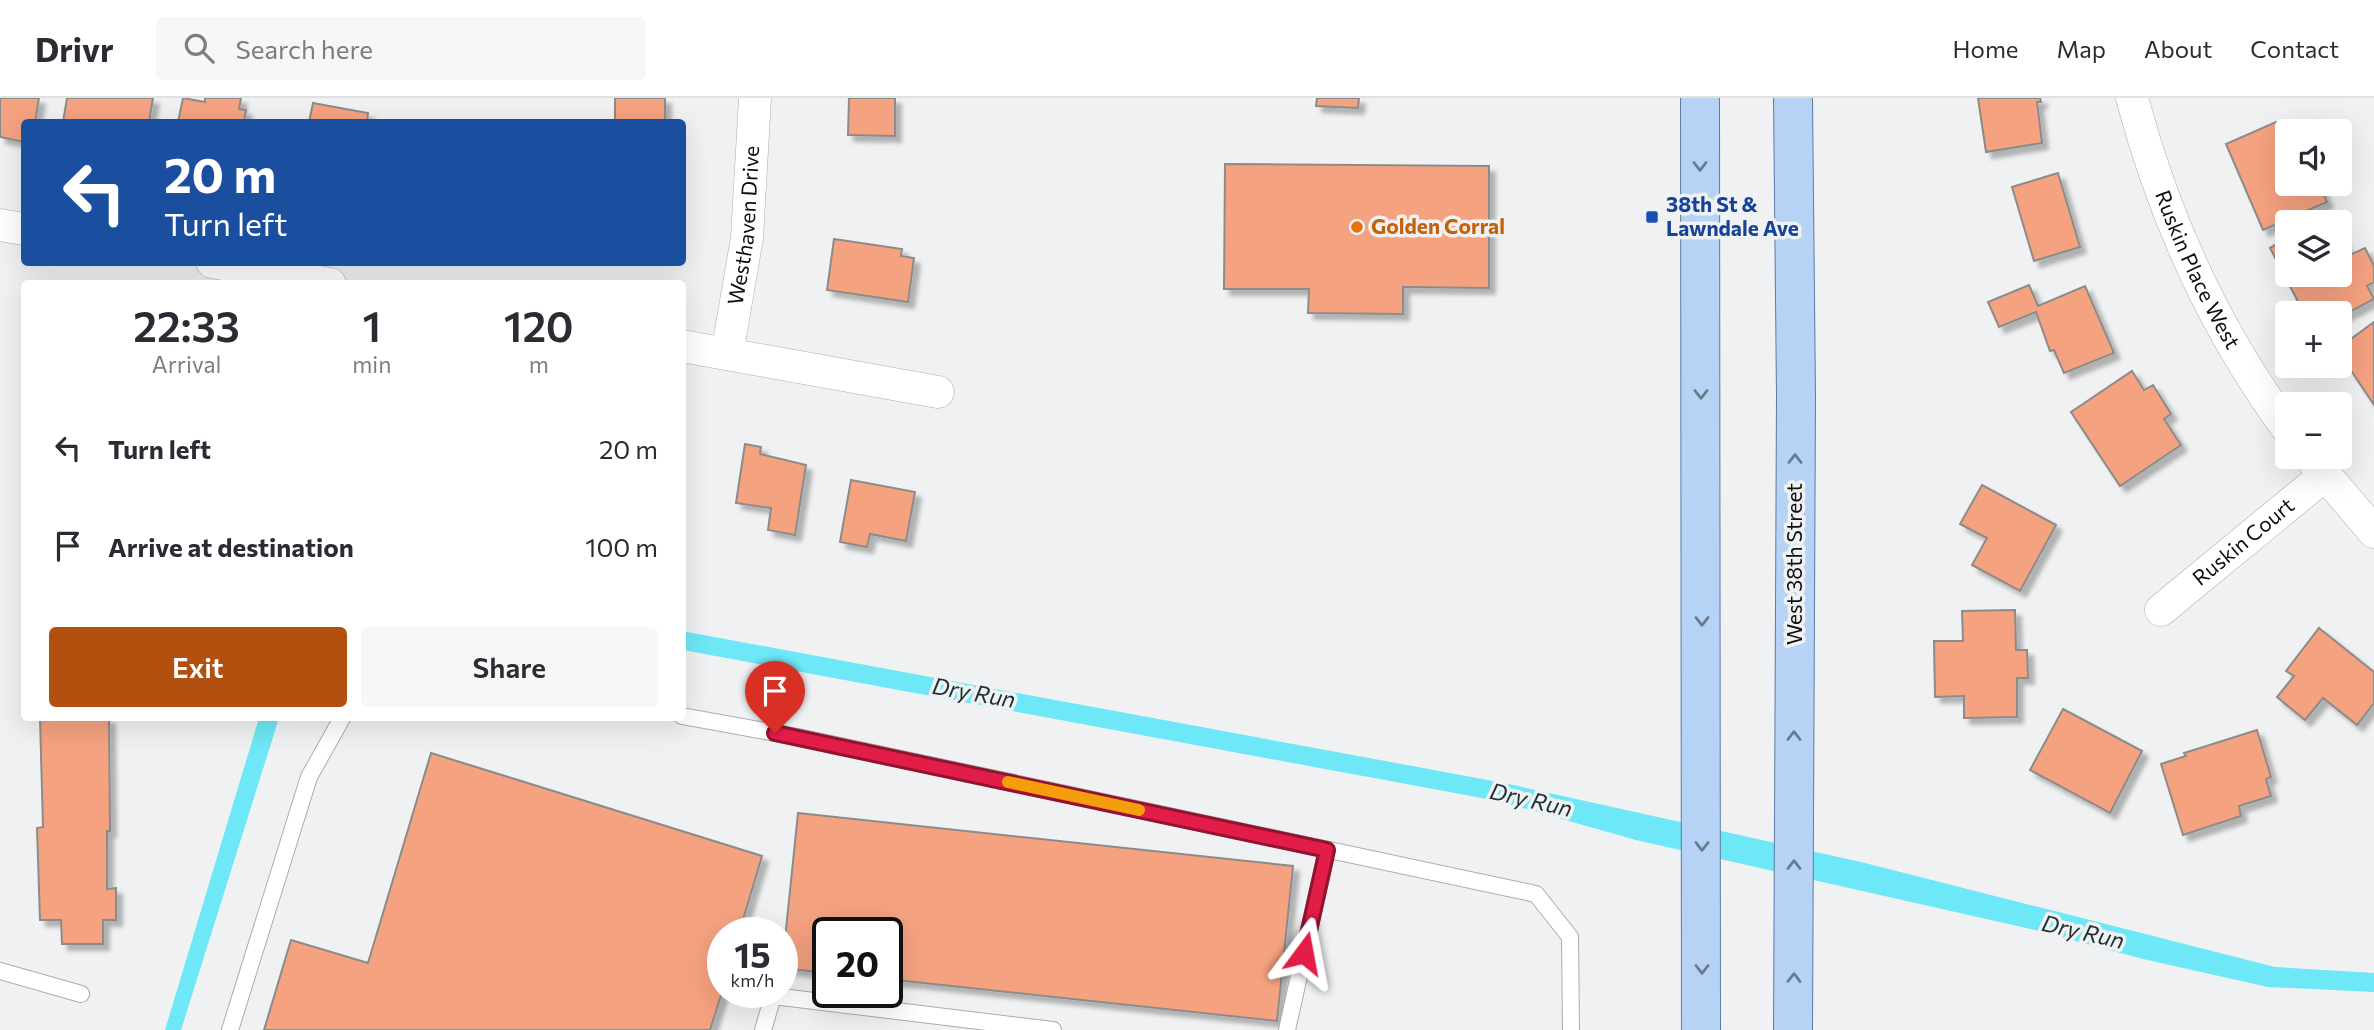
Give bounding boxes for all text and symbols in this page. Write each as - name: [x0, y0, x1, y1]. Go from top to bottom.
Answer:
- search box: [156, 17, 646, 80]
- text: Drivr: [35, 28, 114, 69]
- icon: search: [180, 29, 218, 67]
- text: Search here: [236, 33, 373, 64]
- text: Home: [1953, 34, 2019, 63]
- text: Map: [2057, 34, 2106, 63]
- text: About: [2144, 34, 2212, 63]
- text: Contact: [2250, 34, 2339, 63]
- map controls: [2275, 119, 2352, 469]
- button: sound: [2275, 119, 2352, 196]
- text: 20 m: [164, 143, 276, 203]
- street label: Westhaven Drive: [722, 145, 763, 307]
- icon: left: [49, 147, 140, 238]
- one-way arrow: [1692, 161, 1708, 172]
- street label: Ruskin Place West: [2151, 187, 2246, 353]
- place label: 38th St & Lawndale Ave: [1666, 191, 1799, 240]
- text: Turn left: [164, 203, 288, 243]
- marker: 38th St & Lawndale Ave: [1644, 209, 1660, 225]
- button: layers: [2275, 210, 2352, 287]
- place label: Golden Corral: [1371, 213, 1505, 238]
- marker: Golden Corral: [1349, 219, 1365, 235]
- text: 22:33: [133, 299, 240, 351]
- text: 1: [362, 299, 381, 351]
- text: 120: [504, 299, 574, 351]
- button: +: [2275, 301, 2352, 378]
- text: Arrival: [152, 350, 221, 378]
- text: min: [352, 350, 391, 378]
- text: m: [529, 350, 549, 378]
- one-way arrow: [1693, 389, 1709, 399]
- button: −: [2275, 392, 2352, 469]
- icon: left: [49, 429, 87, 467]
- text: Turn left: [108, 433, 211, 464]
- text: 20 m: [599, 433, 658, 464]
- one-way arrow: [1788, 453, 1803, 464]
- street label: West 38th Street: [1781, 483, 1806, 645]
- street label: Ruskin Court: [2187, 492, 2298, 590]
- icon: arrive: [49, 527, 87, 565]
- text: Arrive at destination: [108, 531, 354, 562]
- text: 100 m: [585, 531, 658, 562]
- one-way arrow: [1694, 616, 1710, 627]
- button: Exit: [49, 627, 347, 707]
- button: Share: [361, 627, 658, 707]
- pin: [745, 661, 805, 733]
- water label: Dry Run: [931, 671, 1018, 713]
- icon: arrive: [756, 672, 794, 710]
- one-way arrow: [1786, 730, 1802, 740]
- water label: Dry Run: [1487, 776, 1575, 822]
- one-way arrow: [1694, 841, 1710, 852]
- one-way arrow: [1786, 860, 1802, 870]
- water label: Dry Run: [2039, 908, 2127, 954]
- position arrow: [1267, 916, 1341, 990]
- speed limit sign: 20: [812, 917, 903, 1008]
- text: 15: [734, 932, 771, 975]
- one-way arrow: [1694, 964, 1710, 975]
- text: km/h: [731, 969, 774, 991]
- one-way arrow: [1786, 973, 1802, 983]

